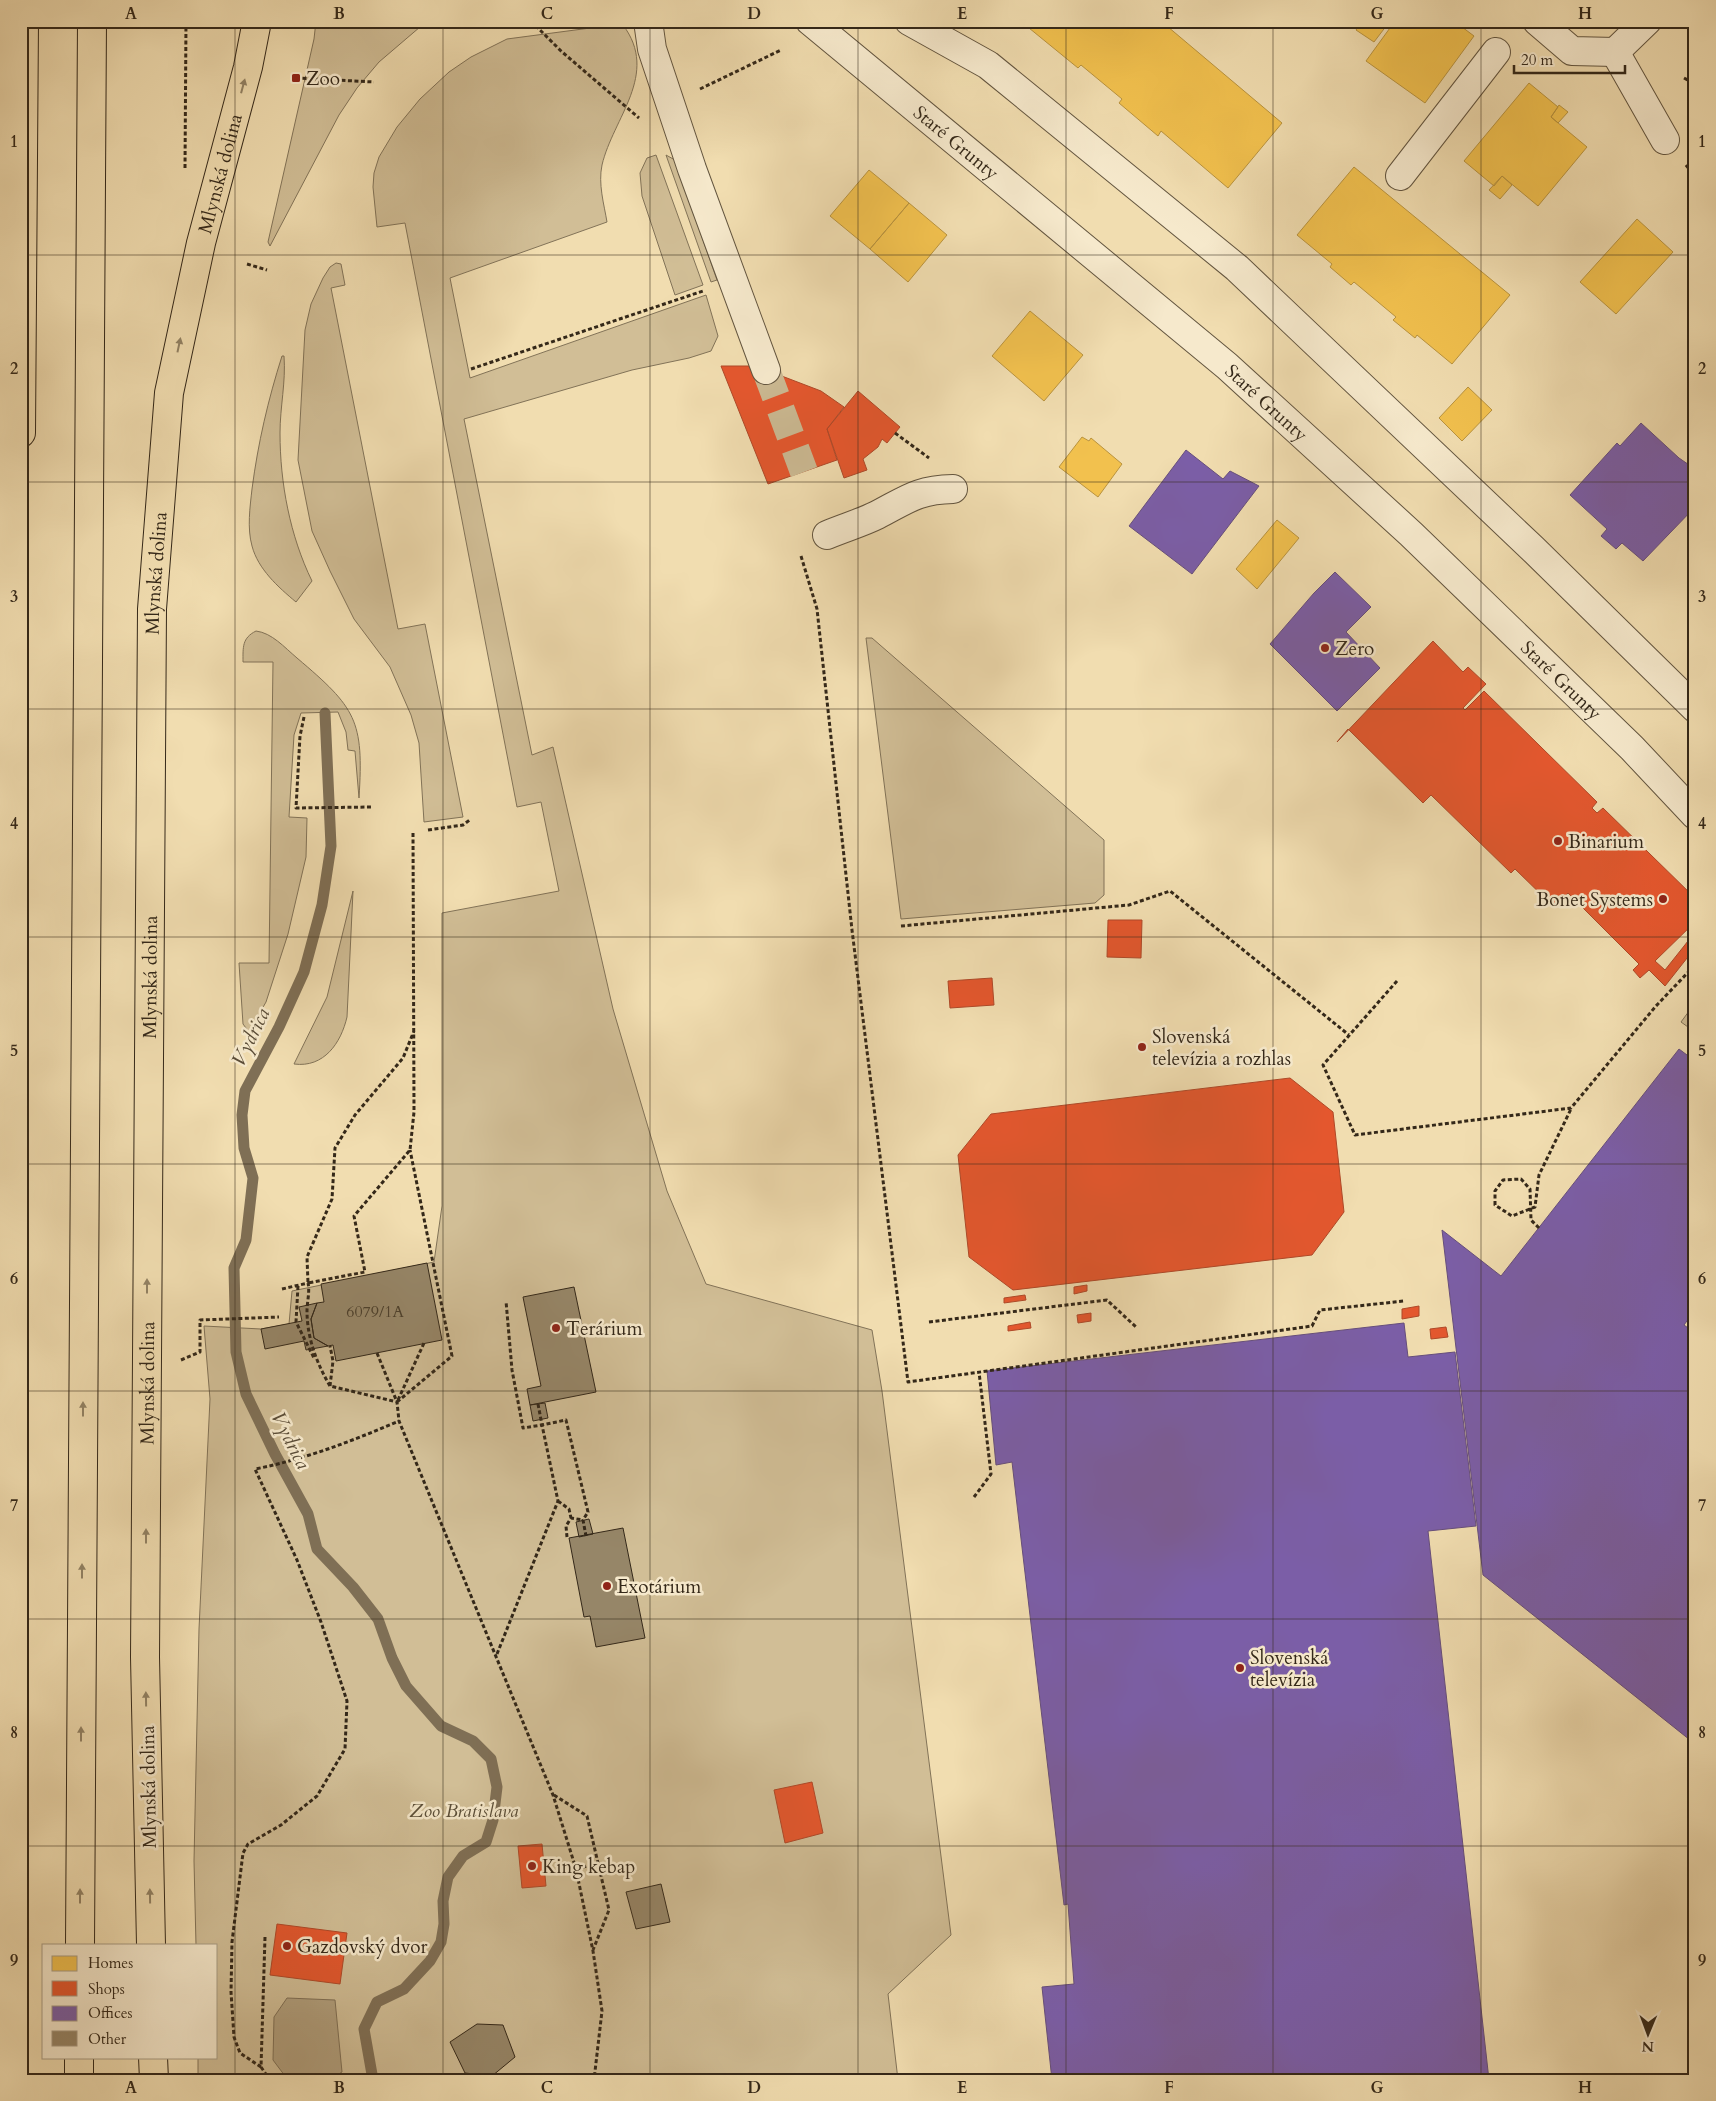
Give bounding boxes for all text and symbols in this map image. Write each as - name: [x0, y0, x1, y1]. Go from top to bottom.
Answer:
- text: A: [125, 3, 137, 25]
- text: B: [333, 3, 345, 25]
- text: C: [541, 3, 553, 25]
- text: D: [747, 3, 761, 25]
- text: E: [957, 3, 967, 25]
- text: F: [1164, 3, 1174, 25]
- text: G: [1370, 3, 1384, 25]
- text: H: [1578, 3, 1592, 25]
- scale bar: [1514, 42, 1625, 74]
- text: 20 m: [1521, 50, 1553, 70]
- place label: Zoo: [306, 66, 340, 92]
- marker: Zoo: [290, 72, 302, 84]
- one-way arrow: [239, 78, 247, 93]
- street label: Staré Grunty: [907, 100, 1004, 186]
- street label: Mlynská dolina: [192, 111, 249, 237]
- text: 1: [10, 131, 18, 153]
- text: 1: [1698, 131, 1706, 153]
- one-way arrow: [175, 338, 183, 353]
- text: 2: [10, 358, 18, 380]
- street label: Staré Grunty: [1219, 358, 1313, 448]
- text: 2: [1698, 358, 1706, 380]
- street label: Mlynská dolina: [140, 511, 174, 635]
- text: 3: [10, 586, 18, 608]
- text: 3: [1698, 586, 1706, 608]
- street label: Staré Grunty: [1515, 635, 1607, 726]
- place label: Zero: [1335, 636, 1374, 662]
- marker: Zero: [1319, 642, 1331, 654]
- text: 4: [10, 813, 18, 835]
- text: 4: [1698, 813, 1706, 835]
- place label: Binarium: [1568, 829, 1645, 855]
- marker: Binarium: [1552, 835, 1564, 847]
- place label: Bonet Systems: [1536, 887, 1653, 913]
- marker: Bonet Systems: [1657, 893, 1669, 905]
- street label: Mlynská dolina: [137, 915, 164, 1039]
- water label: Vydrica: [225, 1003, 276, 1071]
- place label: Slovenská televízia a rozhlas: [1152, 1024, 1291, 1072]
- text: 5: [10, 1040, 18, 1062]
- text: 5: [1698, 1040, 1706, 1062]
- marker: Slovenská televízia a rozhlas: [1136, 1041, 1148, 1053]
- text: 6: [10, 1268, 18, 1290]
- text: 6: [1698, 1268, 1706, 1290]
- one-way arrow: [143, 1278, 151, 1294]
- house number: 6079/1A: [346, 1301, 404, 1323]
- place label: Terárium: [566, 1316, 643, 1342]
- street label: Mlynská dolina: [134, 1321, 161, 1445]
- marker: Terárium: [550, 1322, 562, 1334]
- one-way arrow: [79, 1400, 87, 1416]
- water label: Vydrica: [264, 1406, 317, 1474]
- text: 7: [10, 1495, 18, 1517]
- text: 7: [1698, 1495, 1706, 1517]
- one-way arrow: [142, 1528, 150, 1544]
- one-way arrow: [78, 1563, 86, 1579]
- place label: Exotárium: [617, 1574, 702, 1600]
- marker: Exotárium: [601, 1580, 613, 1592]
- place label: Slovenská televízia: [1250, 1645, 1328, 1693]
- marker: Slovenská televízia: [1234, 1662, 1246, 1674]
- one-way arrow: [142, 1690, 150, 1706]
- text: 8: [10, 1722, 18, 1744]
- text: 8: [1698, 1722, 1706, 1744]
- one-way arrow: [77, 1725, 85, 1741]
- street label: Mlynská dolina: [135, 1725, 163, 1849]
- park label: Zoo Bratislava: [409, 1798, 519, 1824]
- place label: King kebap: [542, 1854, 635, 1880]
- marker: King kebap: [526, 1860, 538, 1872]
- one-way arrow: [76, 1888, 84, 1904]
- one-way arrow: [146, 1888, 154, 1904]
- place label: Gazdovský dvor: [297, 1934, 428, 1960]
- marker: Gazdovský dvor: [281, 1940, 293, 1952]
- legend: [42, 1944, 218, 2058]
- text: 9: [10, 1950, 18, 1972]
- text: 9: [1698, 1950, 1706, 1972]
- text: Homes: [88, 1953, 133, 1973]
- text: Shops: [88, 1979, 125, 1999]
- text: Offices: [88, 2003, 133, 2023]
- north arrow: [1624, 2008, 1674, 2058]
- text: Other: [88, 2029, 127, 2049]
- text: N: [1642, 2037, 1654, 2056]
- text: A: [125, 2077, 137, 2099]
- text: B: [333, 2077, 345, 2099]
- text: C: [541, 2077, 553, 2099]
- text: D: [747, 2077, 761, 2099]
- text: E: [957, 2077, 967, 2099]
- text: F: [1164, 2077, 1174, 2099]
- text: G: [1370, 2077, 1384, 2099]
- text: H: [1578, 2077, 1592, 2099]

